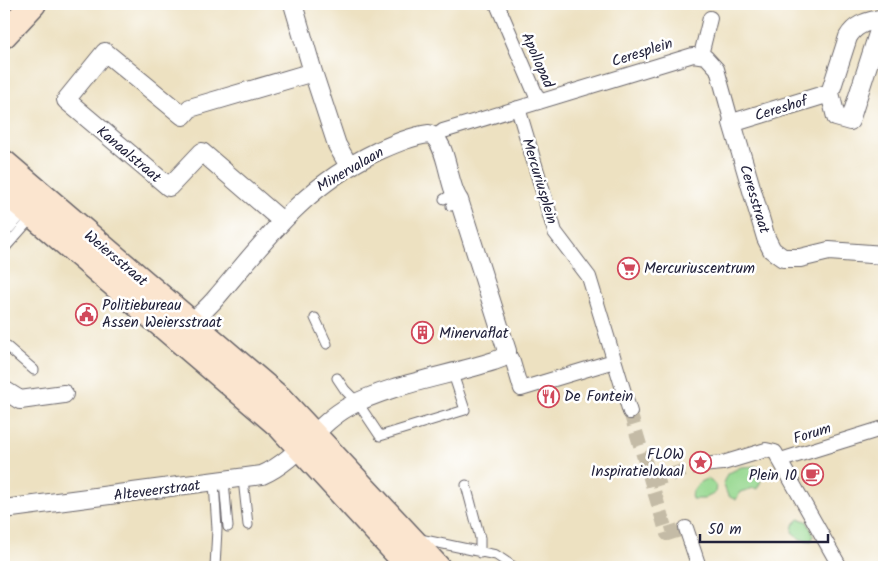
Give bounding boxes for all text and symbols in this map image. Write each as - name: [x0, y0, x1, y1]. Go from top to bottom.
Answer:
- street label: Apollopad: [514, 29, 560, 93]
- street label: Ceresplein: [609, 32, 676, 74]
- street label: Cereshof: [752, 89, 812, 128]
- street label: Kanaalstraat: [91, 120, 166, 189]
- street label: Mercuriusplein: [515, 135, 563, 227]
- street label: Minervalaan: [312, 141, 389, 199]
- street label: Ceresstraat: [732, 162, 776, 237]
- street label: Weiersstraat: [78, 225, 153, 293]
- supermarket icon: Mercuriuscentrum: [616, 256, 640, 280]
- place label: Mercuriuscentrum: [644, 257, 755, 281]
- place label: Politiebureau Assen Weiersstraat: [102, 294, 222, 335]
- public building icon: Politiebureau Assen Weiersstraat: [74, 302, 98, 326]
- building icon: Minervaflat: [411, 321, 435, 345]
- place label: Minervaflat: [439, 322, 509, 346]
- restaurant icon: De Fontein: [536, 384, 560, 408]
- place label: De Fontein: [564, 385, 633, 409]
- street label: Forum: [790, 417, 834, 451]
- place label: FLOW Inspiratielokaal: [591, 443, 684, 484]
- place icon: FLOW Inspiratielokaal: [688, 451, 712, 475]
- cafe icon: Plein 10: [801, 463, 825, 487]
- place label: Plein 10: [749, 464, 797, 488]
- street label: Alteveerstraat: [112, 474, 202, 508]
- scale bar: [700, 511, 828, 543]
- text: 50 m: [708, 518, 742, 542]

